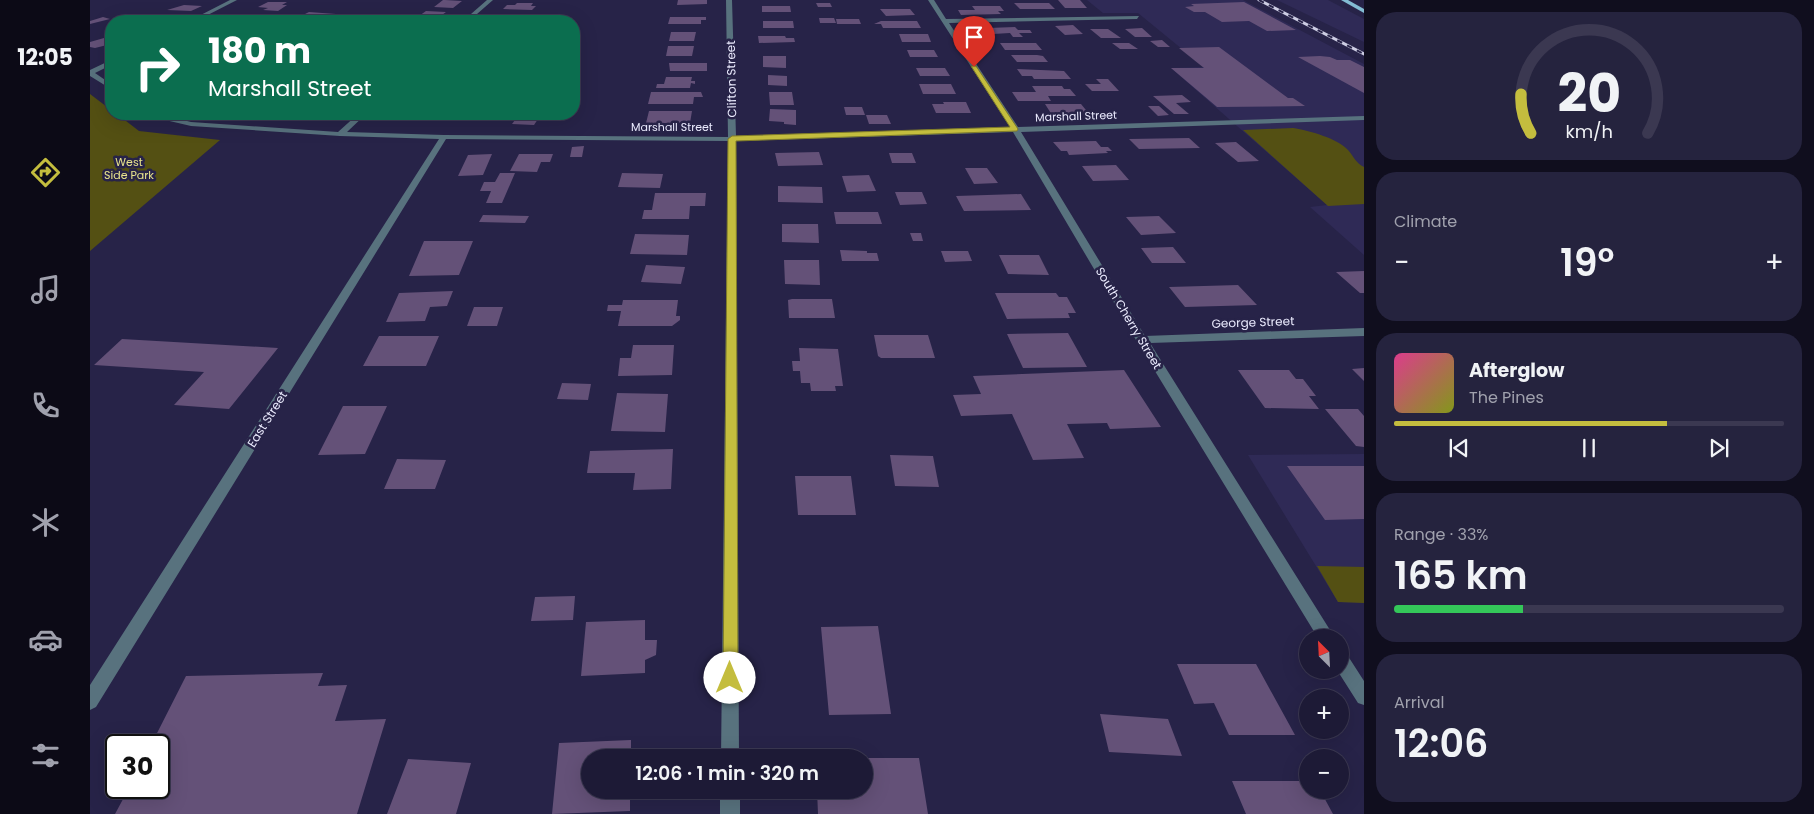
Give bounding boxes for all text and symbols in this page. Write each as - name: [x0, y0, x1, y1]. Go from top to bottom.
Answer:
- pin: [953, 16, 995, 67]
- icon: arrive: [960, 23, 988, 51]
- text: 180 m: [208, 26, 311, 75]
- icon: right: [125, 35, 190, 100]
- street label: Clifton Street: [722, 40, 740, 118]
- text: 12:05: [17, 42, 73, 73]
- text: 20: [1557, 57, 1621, 130]
- text: Marshall Street: [208, 73, 372, 104]
- street label: Marshall Street: [1035, 107, 1117, 125]
- street label: Marshall Street: [631, 119, 713, 135]
- text: km/h: [1565, 119, 1613, 144]
- park label: West Side Park: [104, 154, 154, 183]
- icon: directions: [28, 155, 63, 190]
- text: Climate: [1394, 210, 1457, 233]
- text: 19°: [1560, 236, 1614, 289]
- text: −: [1394, 243, 1409, 282]
- text: +: [1765, 243, 1784, 282]
- street label: South Cherry Street: [1092, 264, 1166, 372]
- icon: music: [28, 272, 63, 307]
- street label: George Street: [1211, 312, 1295, 332]
- text: Afterglow: [1469, 357, 1564, 384]
- text: The Pines: [1469, 386, 1544, 409]
- icon: phone: [28, 388, 63, 423]
- street label: East Street: [243, 388, 291, 450]
- icon: previous: [1445, 434, 1473, 462]
- icon: pause: [1575, 434, 1603, 462]
- icon: next: [1705, 434, 1733, 462]
- icon: climate: [28, 505, 63, 540]
- text: Range · 33%: [1394, 523, 1488, 546]
- text: 165 km: [1394, 549, 1528, 602]
- icon: car: [28, 622, 63, 657]
- north arrow: [1299, 629, 1349, 679]
- map controls: [1299, 629, 1349, 799]
- position arrow: [703, 651, 755, 703]
- button: +: [1299, 689, 1349, 739]
- text: Arrival: [1394, 691, 1444, 714]
- text: 12:06: [1394, 717, 1488, 770]
- speed limit sign: 30: [105, 734, 170, 799]
- icon: filters: [28, 738, 63, 773]
- button: −: [1299, 749, 1349, 799]
- text: 12:06 · 1 min · 320 m: [635, 760, 819, 787]

